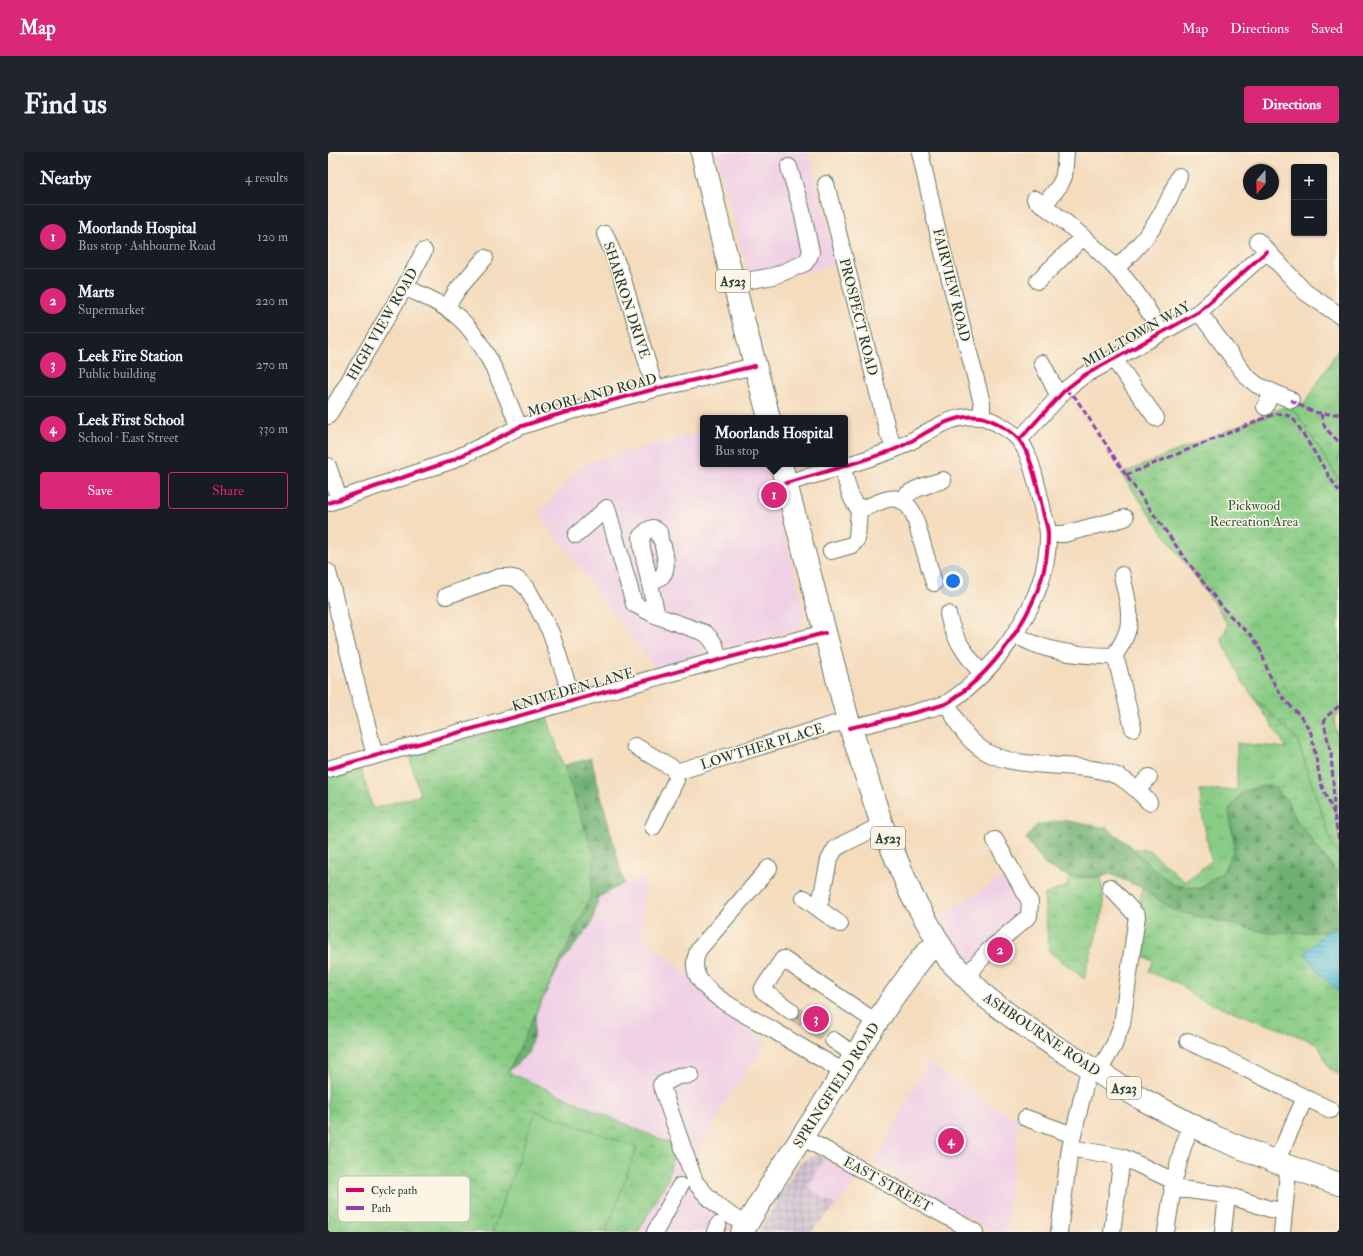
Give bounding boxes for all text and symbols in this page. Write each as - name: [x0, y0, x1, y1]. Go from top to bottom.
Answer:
- text: Map: [20, 16, 56, 40]
- text: Map: [1182, 20, 1208, 37]
- text: Directions: [1230, 20, 1289, 37]
- text: Saved: [1311, 20, 1343, 37]
- button: Directions: [1244, 86, 1339, 123]
- text: Find us: [24, 87, 107, 122]
- north arrow: [1243, 164, 1279, 200]
- map controls: [1291, 164, 1327, 236]
- button: +: [1291, 164, 1327, 200]
- text: Nearby: [40, 168, 91, 189]
- text: 4 results: [245, 170, 288, 186]
- button: −: [1291, 200, 1327, 236]
- text: Moorlands Hospital: [78, 219, 196, 238]
- street label: FAIRVIEW ROAD: [929, 227, 974, 344]
- text: 1: [51, 229, 55, 245]
- text: 120 m: [257, 229, 288, 245]
- text: Bus stop · Ashbourne Road: [78, 238, 216, 254]
- street label: SHARRON DRIVE: [600, 240, 653, 361]
- street label: PROSPECT ROAD: [836, 257, 881, 378]
- street label: HIGH VIEW ROAD: [343, 265, 422, 384]
- road number: A523: [716, 270, 750, 292]
- text: Marts: [78, 283, 114, 302]
- text: 2: [50, 293, 56, 309]
- text: 220 m: [255, 293, 288, 309]
- street label: MILLTOWN WAY: [1079, 297, 1194, 371]
- text: Supermarket: [78, 302, 145, 318]
- text: Leek Fire Station: [78, 347, 183, 366]
- text: 3: [51, 357, 56, 373]
- text: 270 m: [256, 357, 288, 373]
- text: Public building: [78, 366, 156, 382]
- street label: MOORLAND ROAD: [525, 370, 659, 421]
- text: Leek First School: [78, 411, 184, 430]
- popup: [700, 415, 848, 467]
- text: 4: [49, 421, 57, 437]
- text: 330 m: [259, 421, 288, 437]
- text: Moorlands Hospital: [715, 424, 833, 443]
- text: School · East Street: [78, 430, 179, 446]
- text: Bus stop: [715, 443, 759, 459]
- button: Save: [40, 472, 160, 509]
- button: Share: [168, 472, 288, 509]
- pin: 1: [761, 480, 787, 510]
- park label: Pickwood Recreation Area: [1210, 497, 1299, 530]
- your location: [943, 571, 963, 591]
- street label: KNIVEDEN LANE: [510, 664, 636, 715]
- street label: LOWTHER PLACE: [698, 720, 826, 773]
- road number: A523: [871, 827, 905, 849]
- pin: 2: [987, 935, 1013, 965]
- street label: ASHBOURNE ROAD: [979, 988, 1103, 1080]
- pin: 3: [803, 1004, 829, 1034]
- street label: SPRINGFIELD ROAD: [790, 1019, 883, 1151]
- road number: A523: [1107, 1077, 1141, 1099]
- pin: 4: [938, 1126, 964, 1156]
- street label: EAST STREET: [840, 1153, 936, 1216]
- legend: [338, 1176, 470, 1222]
- text: Cycle path: [371, 1184, 417, 1198]
- text: Path: [371, 1202, 391, 1215]

